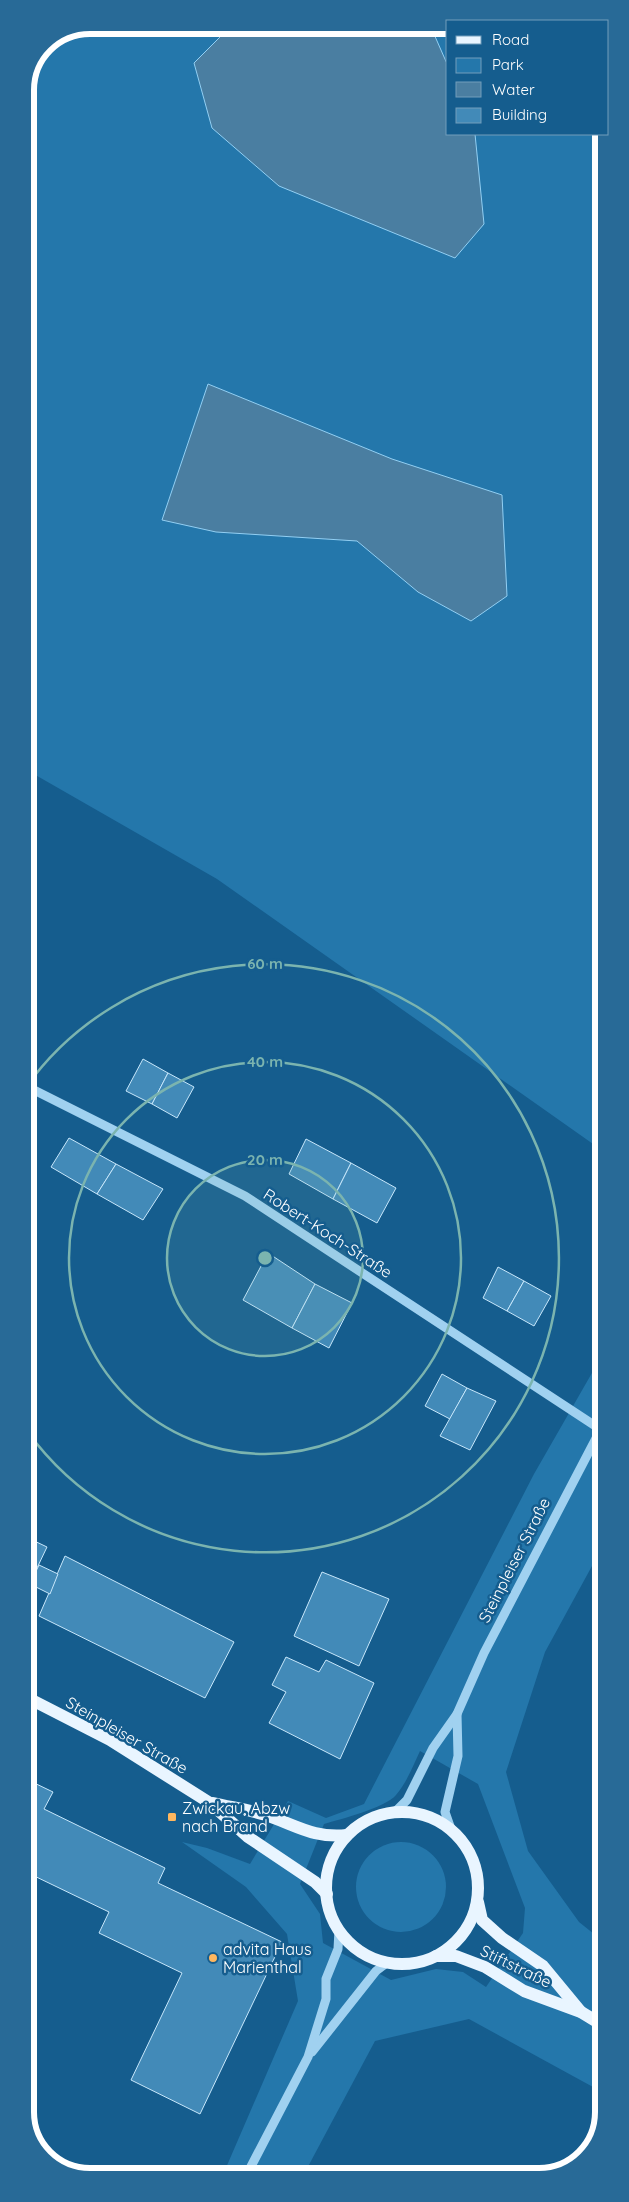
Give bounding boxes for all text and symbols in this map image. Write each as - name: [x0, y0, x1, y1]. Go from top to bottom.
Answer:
- legend: [446, 20, 609, 135]
- text: Road: [492, 30, 529, 49]
- text: Park: [492, 55, 524, 74]
- text: Water: [492, 80, 535, 99]
- text: Building: [492, 105, 547, 124]
- text: 60 m: [247, 954, 283, 973]
- text: 40 m: [247, 1052, 283, 1071]
- text: 20 m: [247, 1150, 283, 1169]
- street label: Robert-Koch-Straße: [260, 1184, 396, 1282]
- centre of rings: [256, 1249, 274, 1267]
- street label: Steinpleiser Straße: [474, 1494, 554, 1626]
- street label: Steinpleiser Straße: [62, 1692, 192, 1778]
- place label: Zwickau, Abzw nach Brand: [182, 1798, 290, 1836]
- marker: Zwickau, Abzw nach Brand: [166, 1811, 178, 1823]
- place label: advita Haus Marienthal: [223, 1939, 311, 1977]
- street label: Stiftstraße: [477, 1940, 555, 1992]
- marker: advita Haus Marienthal: [207, 1952, 219, 1964]

